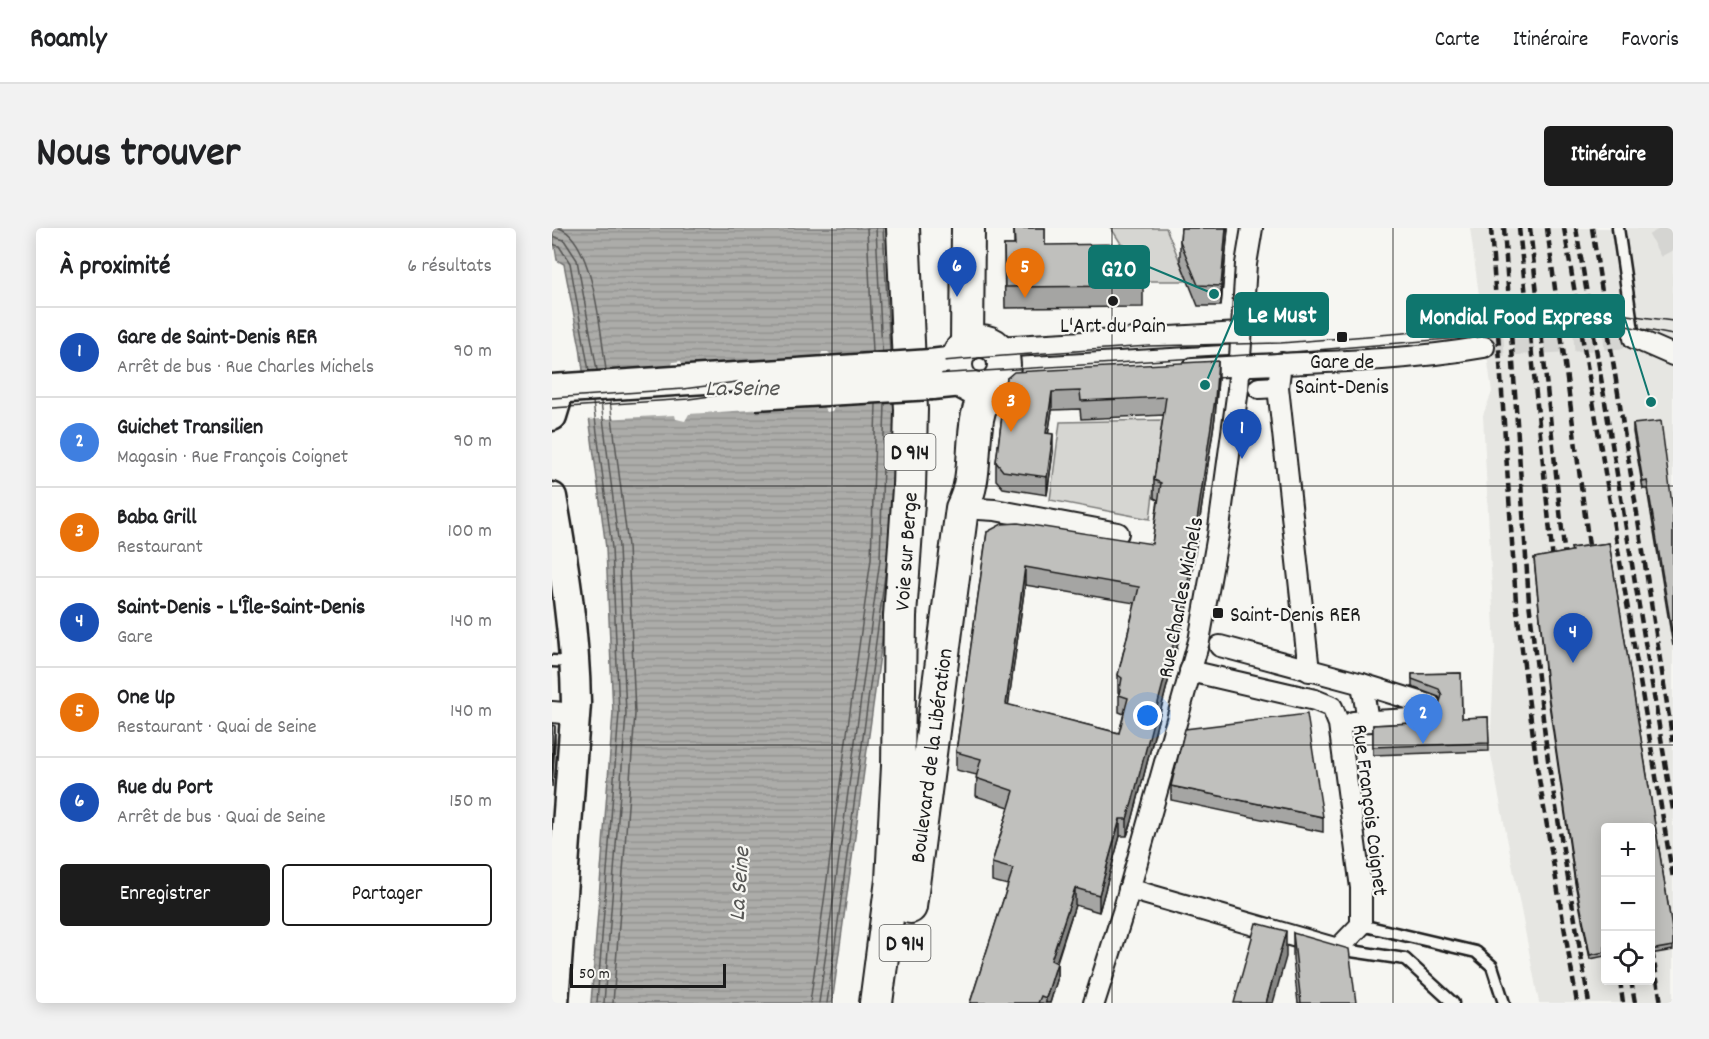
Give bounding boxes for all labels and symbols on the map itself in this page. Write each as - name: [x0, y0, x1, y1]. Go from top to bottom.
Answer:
- callout: G20: [1089, 246, 1149, 288]
- pin: 6: [938, 248, 976, 297]
- pin: 5: [1006, 248, 1044, 298]
- text: G20: [1101, 254, 1137, 288]
- callout: Le Must: [1235, 293, 1328, 335]
- marker: L'Art du Pain: [1106, 294, 1120, 308]
- callout: Mondial Food Express: [1407, 295, 1624, 337]
- text: Le Must: [1247, 300, 1317, 334]
- text: Mondial Food Express: [1419, 302, 1613, 336]
- place label: L'Art du Pain: [1060, 312, 1166, 343]
- marker: Gare de Saint-Denis: [1335, 330, 1349, 344]
- place label: Gare de Saint-Denis: [1295, 348, 1389, 404]
- water label: La Seine: [705, 373, 780, 407]
- pin: 3: [992, 382, 1030, 432]
- pin: 1: [1222, 410, 1262, 459]
- road number: D 914: [884, 434, 936, 470]
- street label: Voie sur Berge: [888, 491, 928, 612]
- street label: Rue Charles Michels: [1152, 514, 1213, 681]
- place label: Saint-Denis RER: [1230, 601, 1361, 632]
- marker: Saint-Denis RER: [1211, 606, 1225, 620]
- pin: 4: [1554, 614, 1592, 663]
- street label: Boulevard de la Libération: [904, 647, 963, 865]
- pin: 2: [1404, 694, 1442, 744]
- your location: [1133, 701, 1162, 730]
- street label: Rue François Coignet: [1343, 723, 1394, 898]
- water label: La Seine: [721, 845, 761, 922]
- road number: D 914: [880, 925, 930, 961]
- scale bar: [570, 961, 726, 988]

